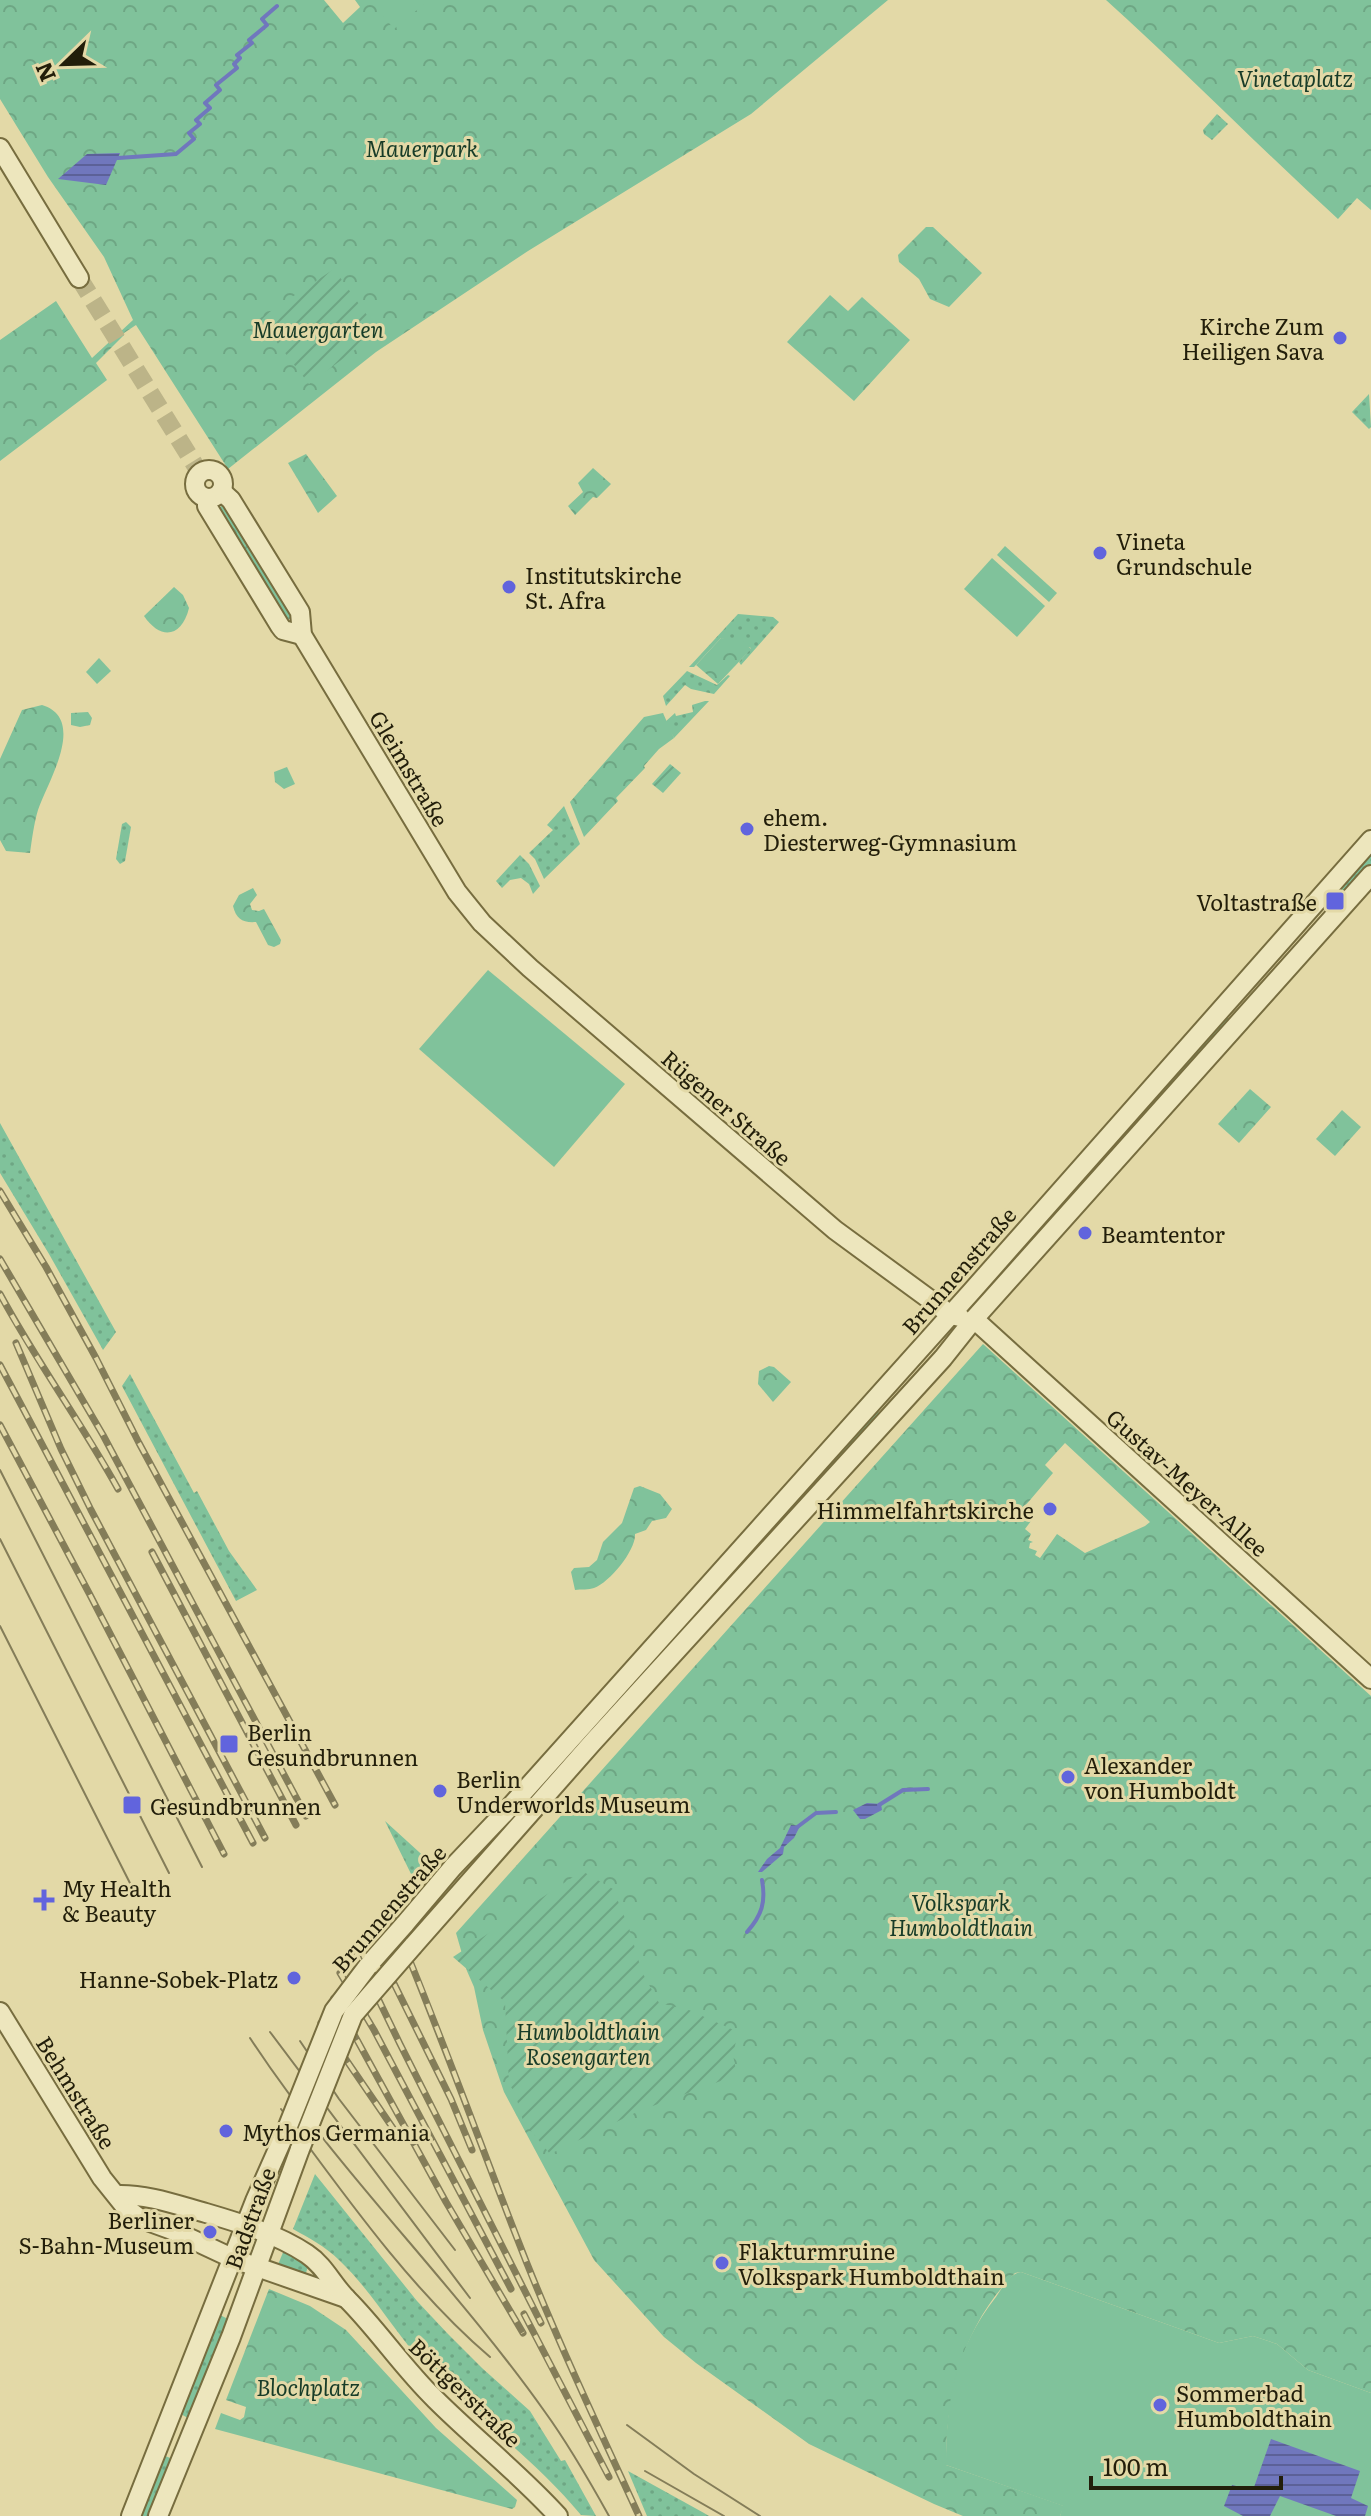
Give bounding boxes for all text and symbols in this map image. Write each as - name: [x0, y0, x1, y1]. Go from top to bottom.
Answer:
- north arrow: [24, 24, 104, 104]
- text: N: [25, 57, 63, 87]
- park label: Vinetaplatz: [1237, 61, 1353, 94]
- park label: Mauerpark: [366, 131, 478, 164]
- place label: Kirche Zum Heiligen Sava: [1182, 309, 1324, 367]
- park label: Mauergarten: [252, 312, 384, 345]
- marker: Kirche Zum Heiligen Sava: [1331, 329, 1349, 347]
- place label: Vineta Grundschule: [1116, 524, 1252, 582]
- marker: Vineta Grundschule: [1091, 544, 1109, 562]
- place label: Institutskirche St. Afra: [525, 558, 682, 616]
- marker: Institutskirche St. Afra: [500, 578, 518, 596]
- street label: Gleimstraße: [362, 704, 458, 832]
- place label: ehem. Diesterweg-Gymnasium: [763, 800, 1017, 858]
- marker: ehem. Diesterweg-Gymnasium: [738, 820, 756, 838]
- place label: Voltastraße: [1196, 885, 1317, 918]
- marker: Voltastraße: [1324, 890, 1346, 912]
- street label: Rügener Straße: [655, 1041, 799, 1173]
- street label: Brunnenstraße: [893, 1199, 1023, 1341]
- place label: Beamtentor: [1101, 1217, 1226, 1250]
- marker: Beamtentor: [1076, 1224, 1094, 1242]
- street label: Gustav-Meyer-Allee: [1100, 1400, 1276, 1564]
- place label: Himmelfahrtskirche: [817, 1493, 1034, 1526]
- marker: Himmelfahrtskirche: [1041, 1500, 1059, 1518]
- place label: Berlin Gesundbrunnen: [247, 1715, 418, 1773]
- marker: Berlin Gesundbrunnen: [218, 1733, 240, 1755]
- place label: Alexander von Humboldt: [1084, 1748, 1236, 1806]
- place label: Berlin Underworlds Museum: [456, 1762, 690, 1820]
- marker: Alexander von Humboldt: [1059, 1768, 1077, 1786]
- marker: Berlin Underworlds Museum: [431, 1782, 449, 1800]
- place label: Gesundbrunnen: [150, 1789, 321, 1822]
- marker: Gesundbrunnen: [121, 1794, 143, 1816]
- street label: Brunnenstraße: [323, 1837, 453, 1979]
- place label: My Health & Beauty: [62, 1871, 172, 1929]
- park label: Volkspark Humboldthain: [889, 1885, 1033, 1943]
- marker: My Health & Beauty: [33, 1889, 55, 1911]
- place label: Hanne-Sobek-Platz: [79, 1962, 278, 1995]
- marker: Hanne-Sobek-Platz: [285, 1969, 303, 1987]
- park label: Humboldthain Rosengarten: [516, 2014, 660, 2072]
- street label: Behmstraße: [29, 2029, 125, 2155]
- place label: Mythos Germania: [242, 2115, 430, 2148]
- marker: Mythos Germania: [217, 2122, 235, 2140]
- street label: Badstraße: [215, 2162, 283, 2274]
- place label: Berliner S-Bahn-Museum: [19, 2203, 195, 2261]
- marker: Berliner S-Bahn-Museum: [201, 2223, 219, 2241]
- place label: Flakturmruine Volkspark Humboldthain: [738, 2234, 1004, 2292]
- marker: Flakturmruine Volkspark Humboldthain: [713, 2254, 731, 2272]
- street label: Böttgerstraße: [402, 2330, 530, 2454]
- park label: Blochplatz: [256, 2370, 360, 2403]
- place label: Sommerbad Humboldthain: [1176, 2376, 1332, 2434]
- marker: Sommerbad Humboldthain: [1151, 2396, 1169, 2414]
- scale bar: [1091, 2440, 1281, 2490]
- text: 100 m: [1103, 2448, 1169, 2483]

